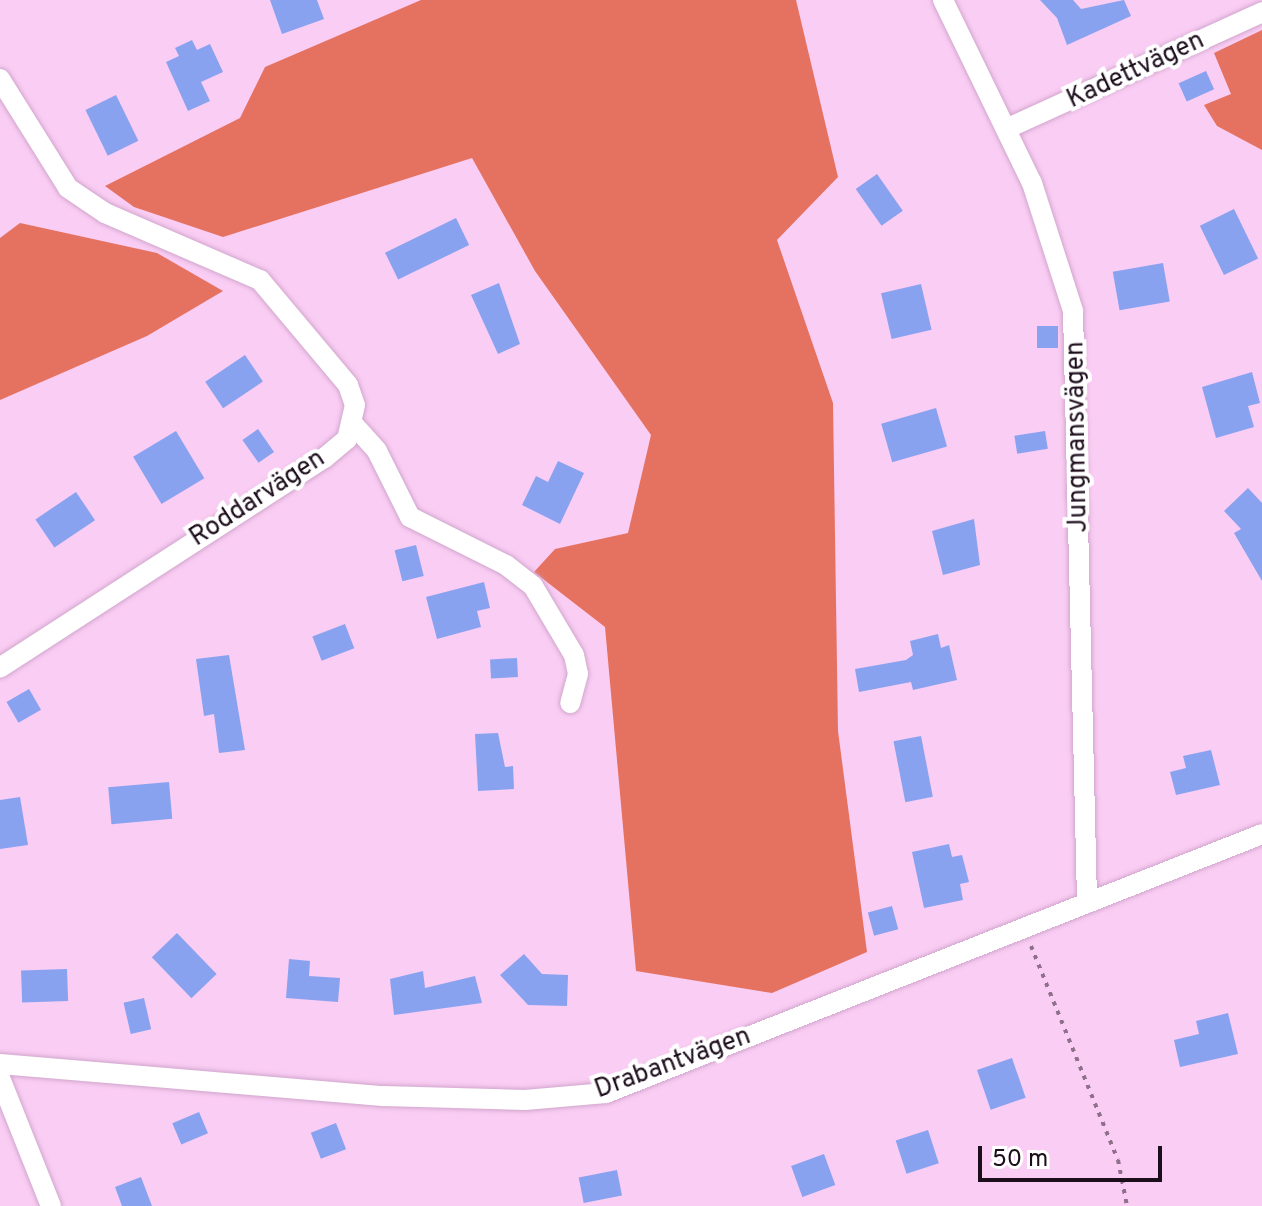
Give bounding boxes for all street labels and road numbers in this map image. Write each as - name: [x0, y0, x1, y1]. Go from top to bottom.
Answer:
- street label: Kadettvägen: [1062, 26, 1210, 116]
- street label: Jungmansvägen: [1061, 341, 1095, 533]
- street label: Roddarvägen: [185, 444, 331, 554]
- street label: Drabantvägen: [591, 1021, 755, 1107]

